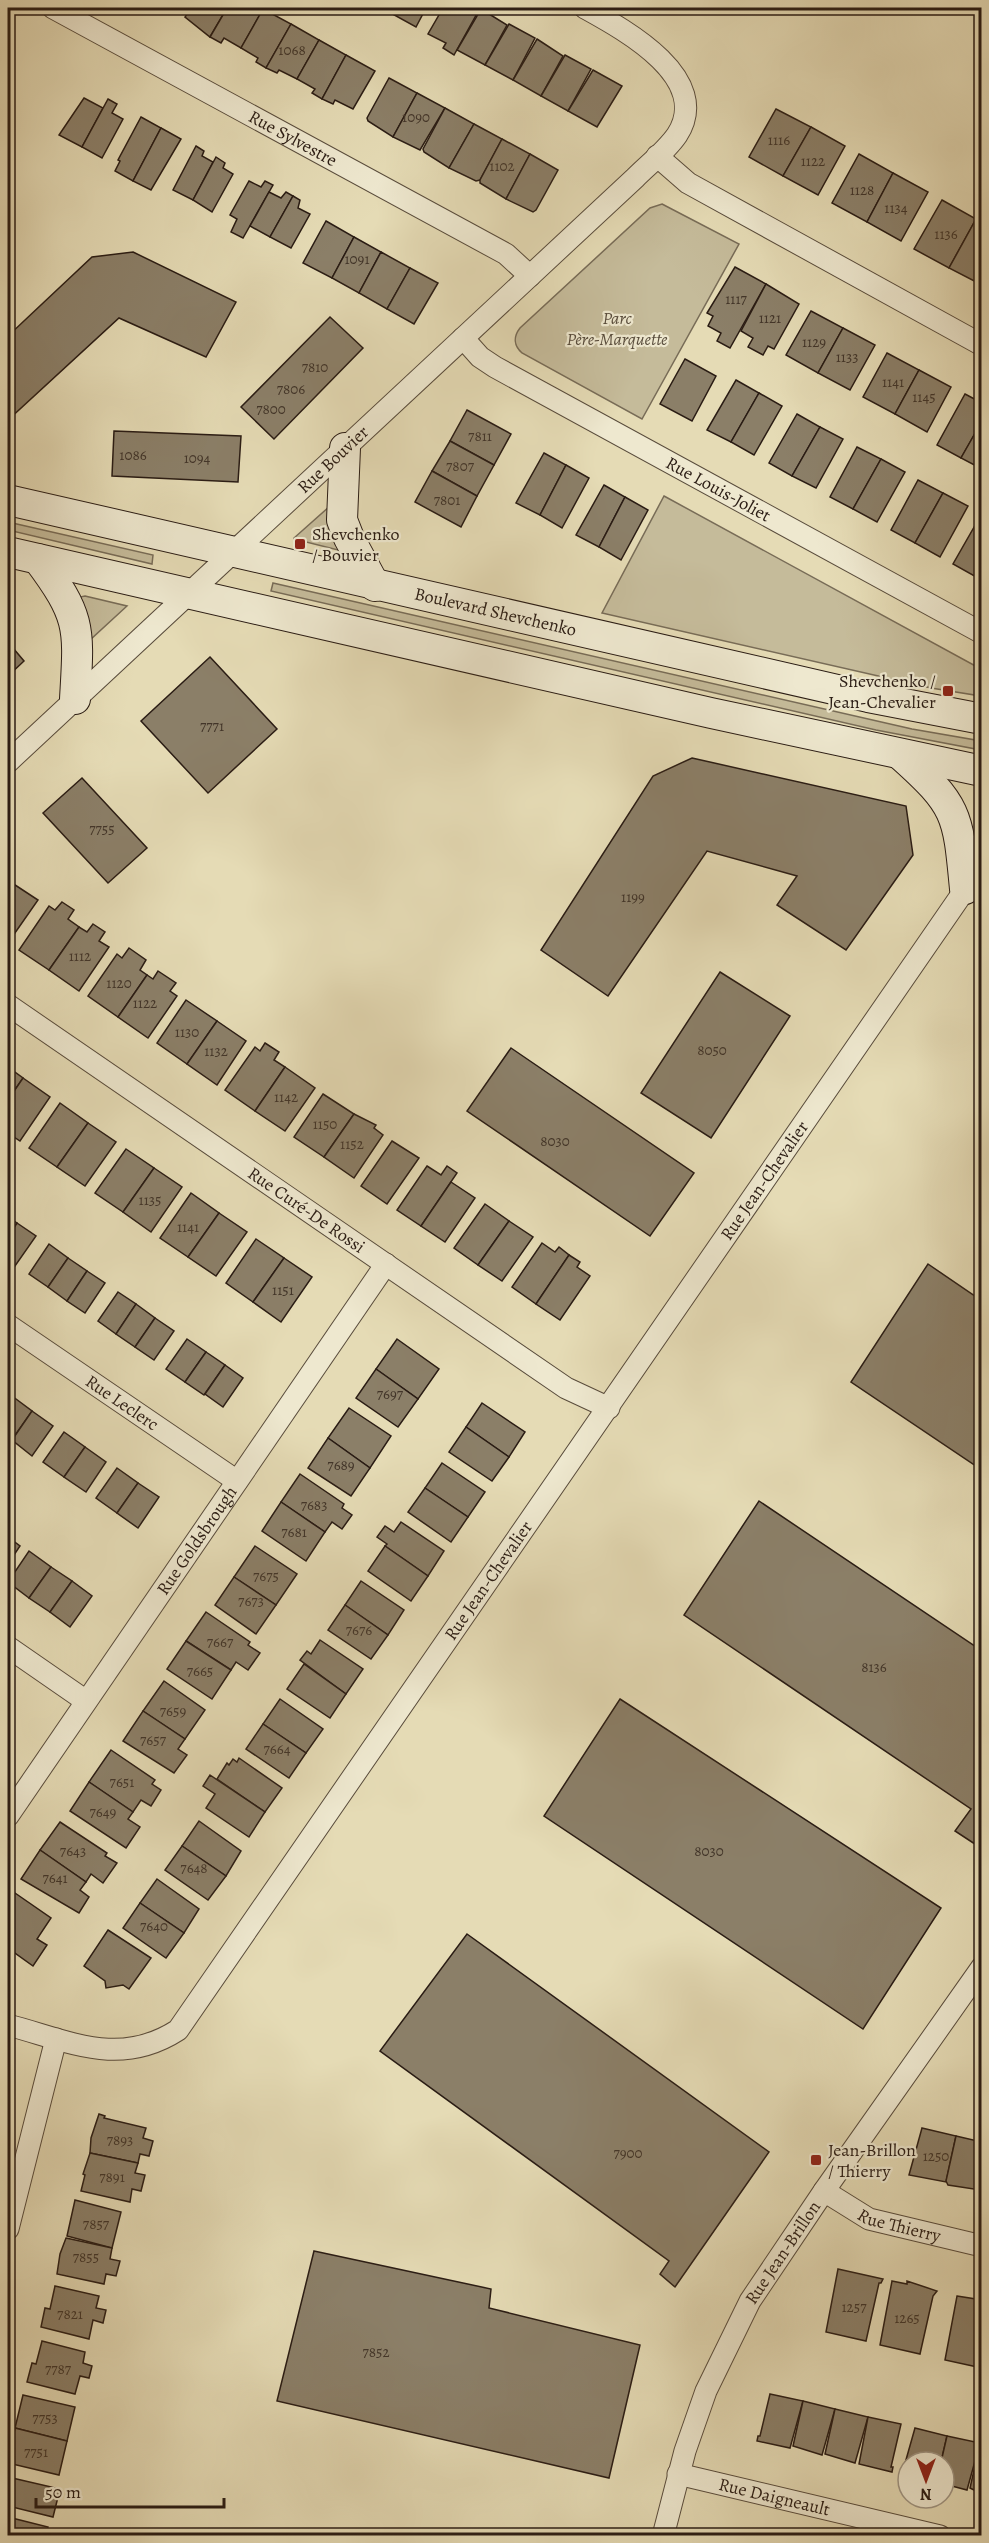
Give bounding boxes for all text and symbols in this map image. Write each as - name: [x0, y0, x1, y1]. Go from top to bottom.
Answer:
- house number: 1068: [278, 40, 306, 60]
- street label: Rue Sylvestre: [244, 105, 341, 172]
- house number: 1090: [402, 107, 430, 127]
- house number: 1116: [768, 130, 790, 150]
- house number: 1122: [801, 151, 825, 171]
- house number: 1102: [489, 156, 515, 176]
- house number: 1128: [850, 180, 874, 200]
- house number: 1134: [884, 198, 908, 218]
- house number: 1136: [934, 224, 958, 244]
- house number: 1091: [344, 249, 370, 269]
- house number: 1117: [725, 289, 748, 309]
- park label: Parc Père-Marquette: [566, 306, 668, 351]
- house number: 1121: [759, 308, 781, 328]
- house number: 1129: [802, 332, 826, 352]
- house number: 1133: [836, 347, 858, 367]
- house number: 7810: [302, 357, 328, 377]
- house number: 1141: [882, 372, 904, 392]
- house number: 7806: [277, 379, 305, 399]
- house number: 1145: [912, 387, 936, 407]
- house number: 7800: [256, 399, 286, 419]
- street label: Rue Bouvier: [292, 420, 374, 499]
- house number: 7811: [468, 426, 492, 446]
- house number: 1086: [119, 445, 147, 465]
- house number: 1094: [184, 448, 211, 468]
- street label: Rue Louis-Joliet: [662, 451, 775, 527]
- house number: 7807: [446, 456, 475, 476]
- house number: 7801: [434, 490, 460, 510]
- place label: Shevchenko / Bouvier: [312, 522, 400, 567]
- marker: Shevchenko / Bouvier: [293, 537, 307, 551]
- street label: Boulevard Shevchenko: [412, 581, 579, 642]
- place label: Shevchenko / Jean-Chevalier: [828, 669, 936, 714]
- marker: Shevchenko / Jean-Chevalier: [941, 684, 955, 698]
- house number: 7771: [200, 716, 224, 736]
- house number: 7755: [89, 819, 115, 839]
- house number: 1199: [621, 887, 645, 907]
- house number: 1112: [69, 946, 91, 966]
- house number: 1120: [106, 973, 132, 993]
- house number: 1122: [133, 993, 157, 1013]
- house number: 1130: [175, 1022, 199, 1042]
- house number: 8050: [697, 1040, 727, 1060]
- house number: 1132: [204, 1041, 228, 1061]
- house number: 1142: [274, 1087, 298, 1107]
- house number: 1150: [313, 1114, 337, 1134]
- street label: Rue Jean-Chevalier: [715, 1116, 814, 1245]
- house number: 8030: [540, 1131, 570, 1151]
- house number: 1152: [340, 1134, 364, 1154]
- street label: Rue Curé-De Rossi: [243, 1161, 370, 1259]
- house number: 1135: [139, 1190, 161, 1210]
- house number: 1141: [177, 1217, 199, 1237]
- house number: 1151: [272, 1280, 294, 1300]
- street label: Rue Leclerc: [81, 1369, 163, 1436]
- house number: 7697: [377, 1384, 404, 1404]
- house number: 7689: [327, 1455, 355, 1475]
- street label: Rue Goldsbrough: [151, 1481, 243, 1600]
- house number: 7683: [301, 1495, 327, 1515]
- street label: Rue Jean-Chevalier: [439, 1516, 538, 1645]
- house number: 7681: [281, 1522, 307, 1542]
- house number: 7675: [253, 1566, 279, 1586]
- house number: 7673: [238, 1591, 264, 1611]
- house number: 7676: [346, 1620, 372, 1640]
- house number: 7667: [207, 1632, 234, 1652]
- house number: 8136: [861, 1657, 887, 1677]
- house number: 7665: [187, 1661, 213, 1681]
- house number: 7659: [160, 1701, 186, 1721]
- house number: 7657: [140, 1730, 167, 1750]
- house number: 7664: [264, 1739, 291, 1759]
- house number: 7651: [110, 1772, 134, 1792]
- house number: 7649: [90, 1802, 117, 1822]
- house number: 7643: [60, 1841, 86, 1861]
- house number: 8030: [694, 1841, 724, 1861]
- house number: 7648: [180, 1858, 208, 1878]
- house number: 7641: [42, 1868, 68, 1888]
- house number: 7640: [140, 1916, 168, 1936]
- house number: 7893: [107, 2130, 133, 2150]
- place label: Jean-Brillon / Thierry: [828, 2138, 916, 2183]
- house number: 7900: [613, 2143, 643, 2163]
- house number: 1250: [923, 2146, 949, 2166]
- marker: Jean-Brillon / Thierry: [809, 2153, 823, 2167]
- house number: 7891: [99, 2167, 125, 2187]
- street label: Rue Jean-Brillon: [739, 2196, 826, 2309]
- street label: Rue Thierry: [853, 2203, 944, 2248]
- house number: 7857: [83, 2214, 110, 2234]
- house number: 7855: [73, 2247, 99, 2267]
- house number: 1257: [841, 2297, 867, 2317]
- house number: 7821: [57, 2304, 83, 2324]
- house number: 1265: [894, 2308, 920, 2328]
- house number: 7852: [362, 2342, 390, 2362]
- house number: 7787: [45, 2359, 72, 2379]
- house number: 7753: [32, 2408, 58, 2428]
- house number: 7751: [24, 2442, 48, 2462]
- north arrow: [896, 2450, 956, 2510]
- scale bar: [36, 2471, 224, 2509]
- street label: Rue Daigneault: [716, 2472, 832, 2522]
- text: 50 m: [45, 2480, 81, 2504]
- text: N: [920, 2483, 932, 2505]

